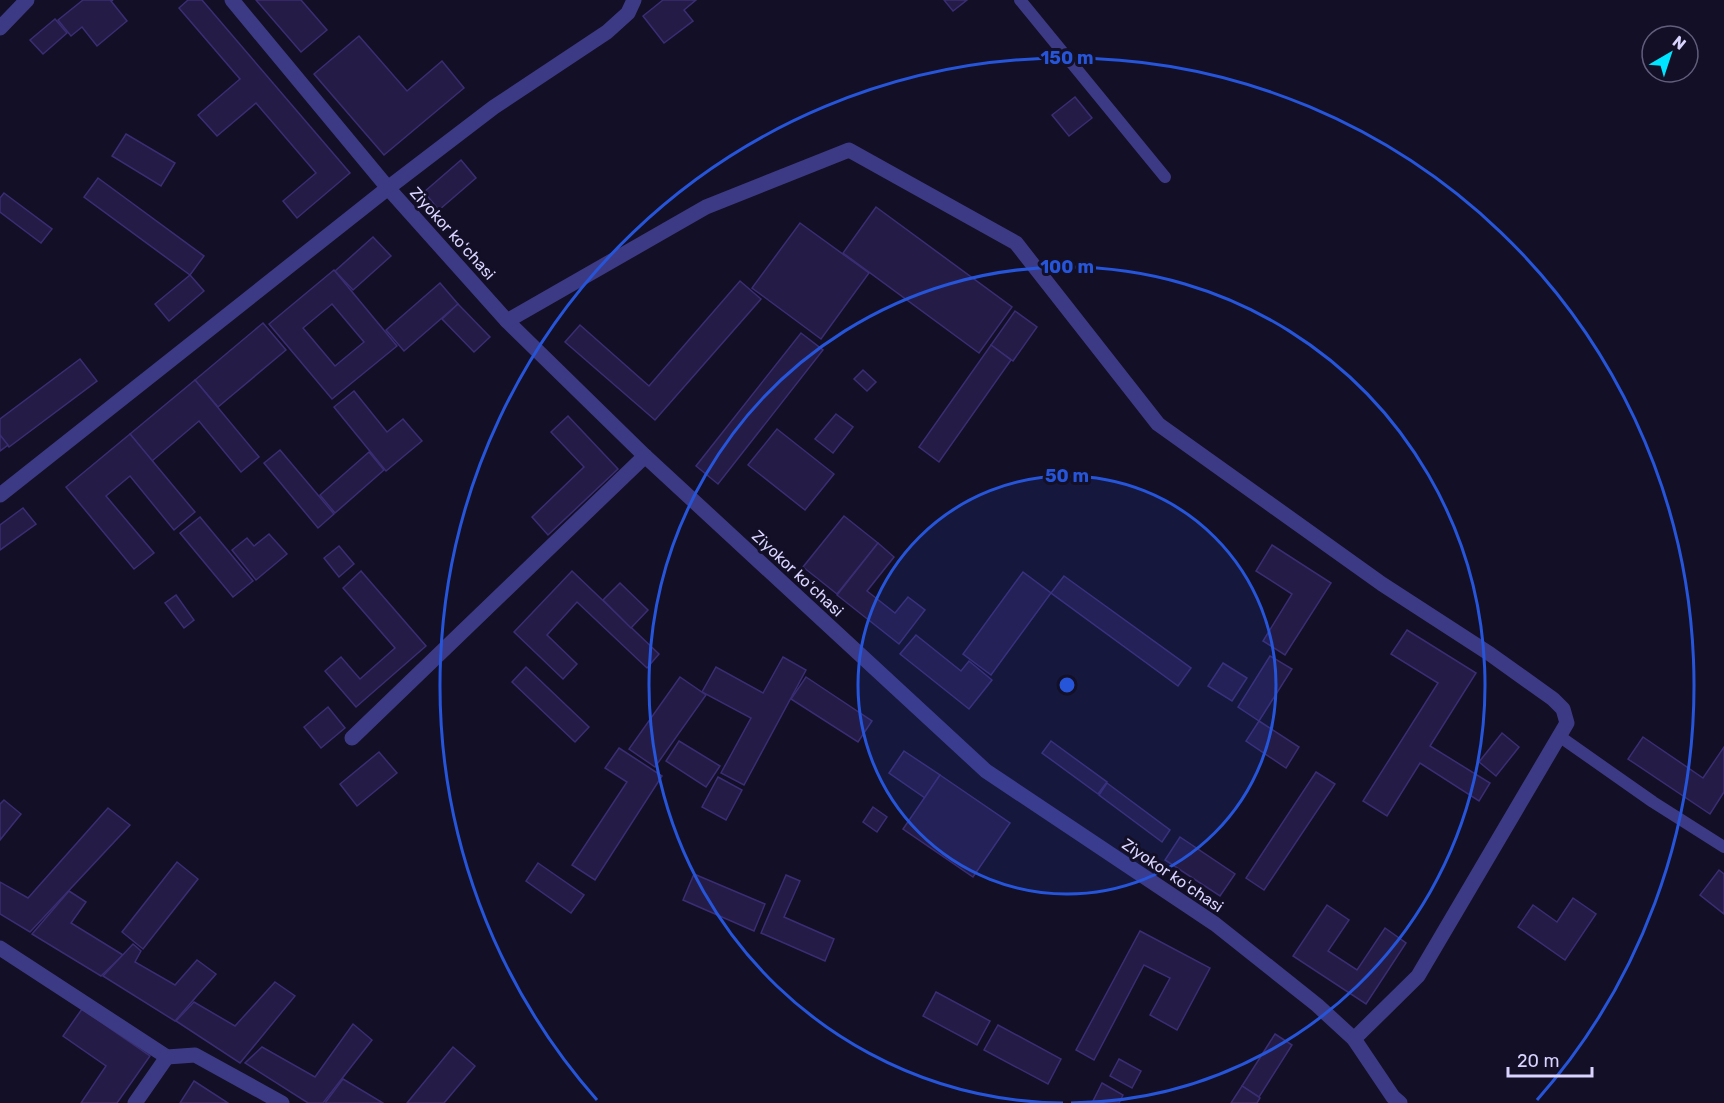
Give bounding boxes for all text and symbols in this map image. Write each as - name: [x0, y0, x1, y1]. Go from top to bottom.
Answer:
- north arrow: [1640, 24, 1700, 84]
- text: N: [1669, 32, 1690, 54]
- text: 150 m: [1040, 47, 1094, 69]
- street label: Ziyokor koʻchasi: [406, 183, 499, 284]
- text: 100 m: [1040, 256, 1094, 278]
- text: 50 m: [1045, 465, 1089, 487]
- street label: Ziyokor koʻchasi: [748, 526, 847, 621]
- centre of rings: [1057, 675, 1077, 695]
- street label: Ziyokor koʻchasi: [1119, 835, 1227, 916]
- scale bar: [1508, 1040, 1592, 1078]
- text: 20 m: [1517, 1050, 1559, 1072]

